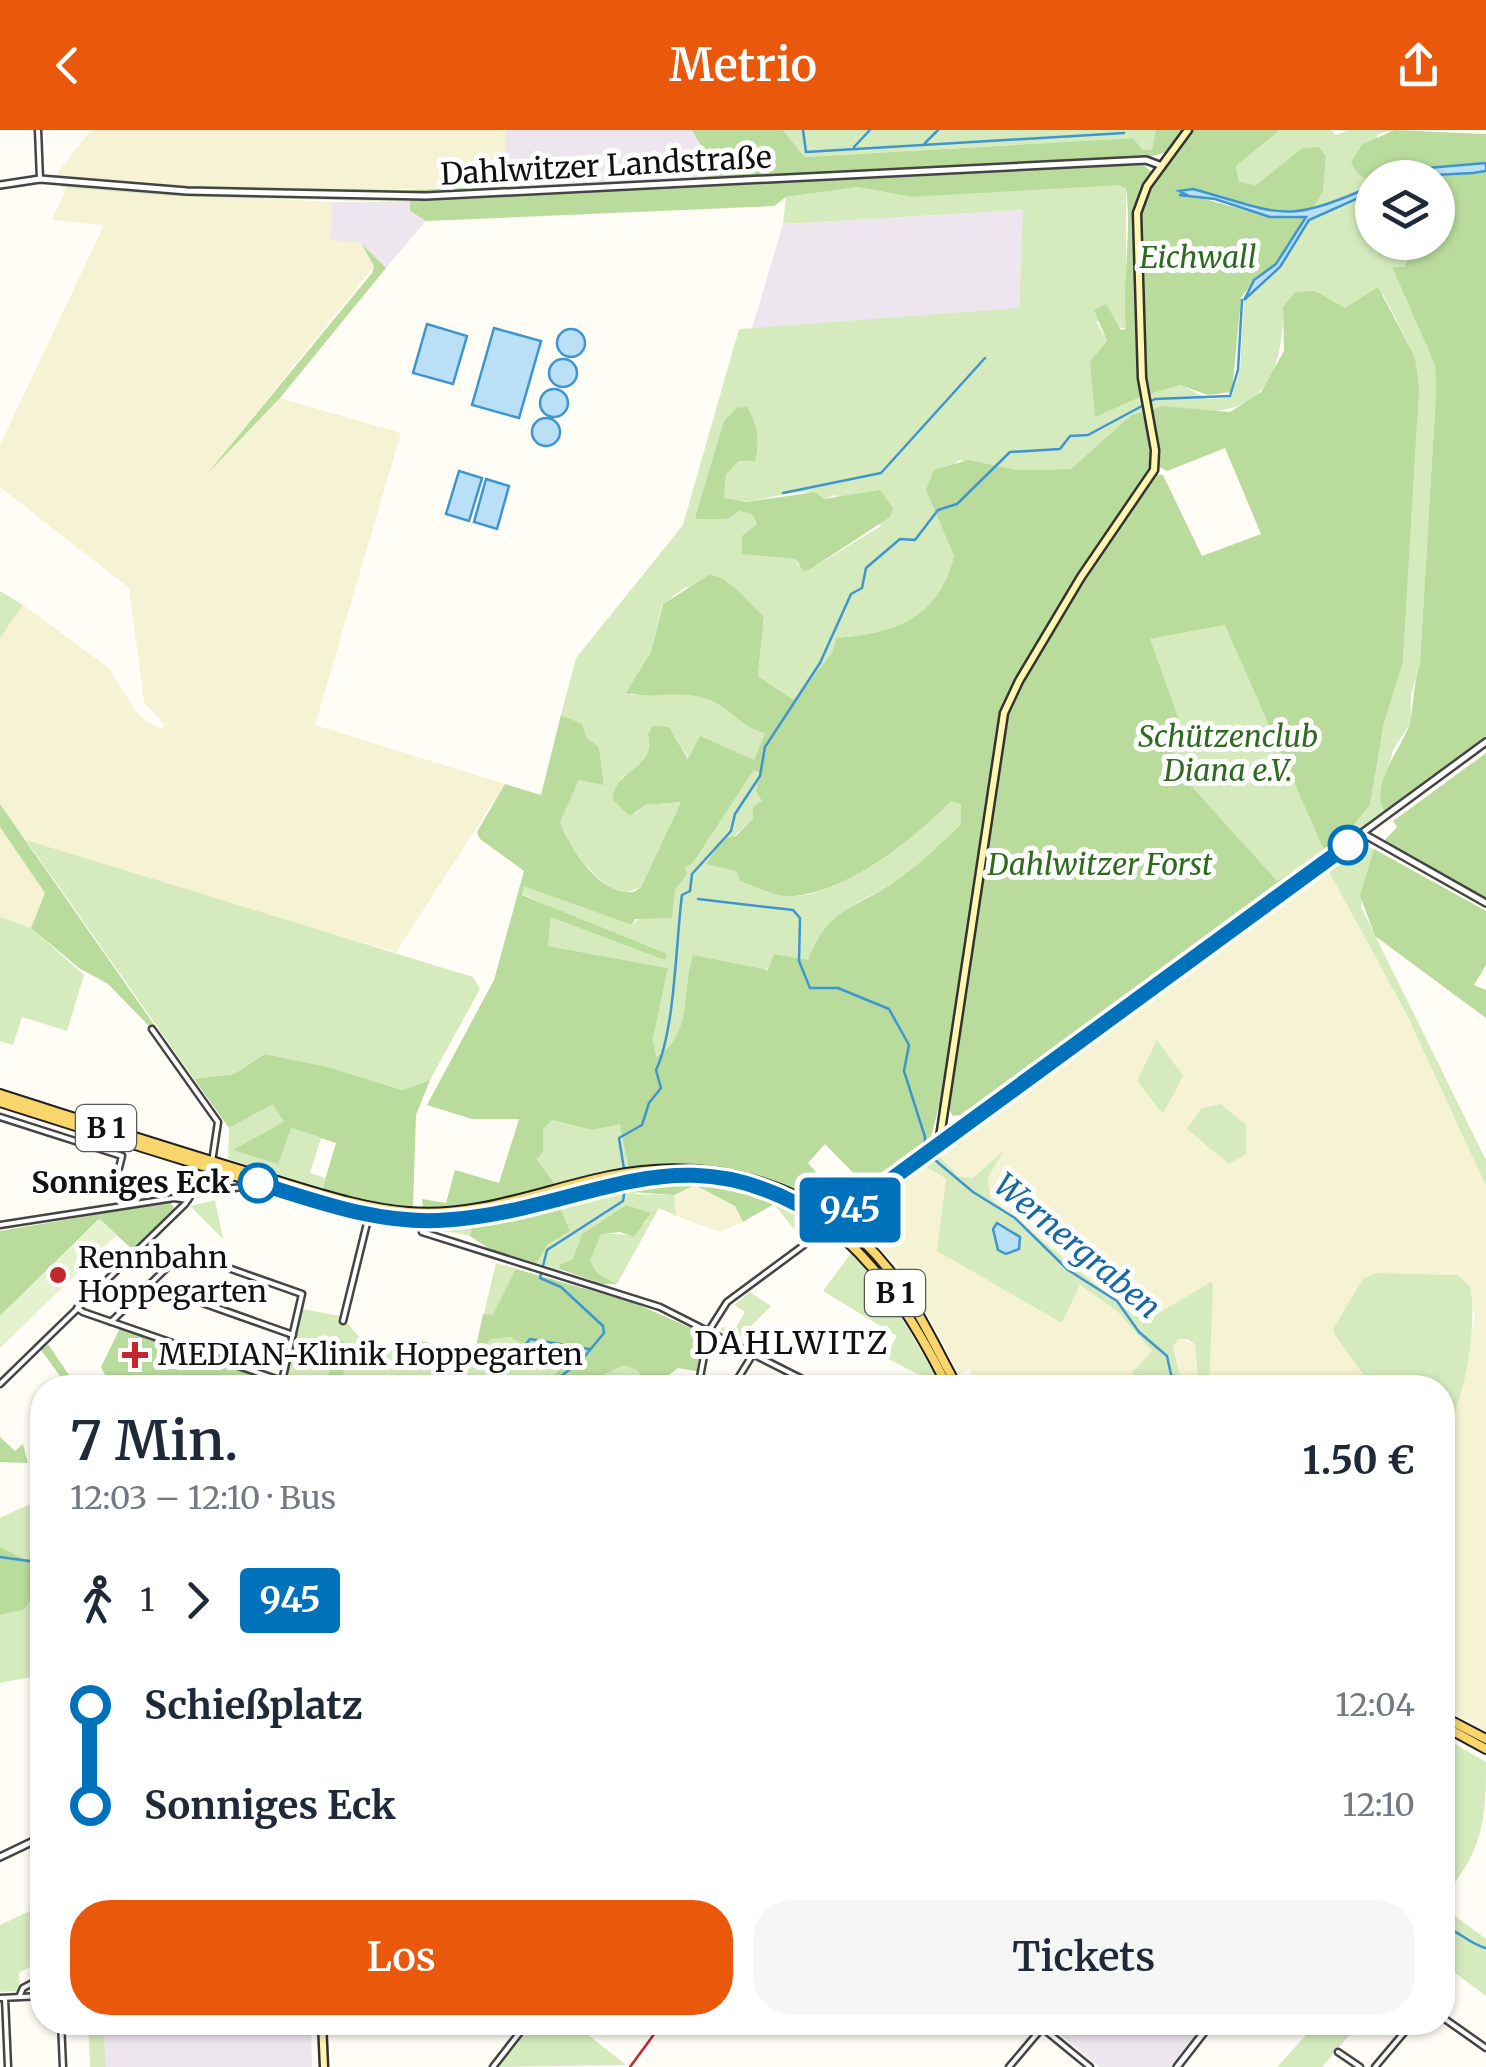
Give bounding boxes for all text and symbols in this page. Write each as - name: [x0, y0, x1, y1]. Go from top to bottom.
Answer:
- text: Metrio: [669, 37, 817, 93]
- icon: back: [40, 38, 95, 93]
- icon: share: [1391, 38, 1446, 93]
- street label: Dahlwitzer Landstraße: [439, 137, 773, 193]
- map controls: [1355, 160, 1455, 260]
- button: layers: [1355, 160, 1455, 260]
- park label: Eichwall: [1139, 238, 1257, 276]
- park label: Schützenclub Diana e.V.: [1138, 717, 1318, 789]
- unlabelled marker: [1329, 826, 1367, 864]
- park label: Dahlwitzer Forst: [987, 845, 1213, 883]
- road number: B 1: [76, 1105, 136, 1151]
- place label: Sonniges Eck: [31, 1163, 231, 1201]
- marker: Sonniges Eck: [239, 1164, 277, 1202]
- water label: Wernergraben: [985, 1165, 1169, 1327]
- line badge: 945: [792, 1178, 908, 1242]
- text: 945: [820, 1188, 880, 1232]
- place label: Rennbahn Hoppegarten: [78, 1238, 267, 1310]
- marker: Rennbahn Hoppegarten: [47, 1264, 69, 1286]
- road number: B 1: [865, 1270, 925, 1316]
- district label: DAHLWITZ: [694, 1323, 890, 1363]
- place label: MEDIAN-Klinik Hoppegarten: [158, 1335, 583, 1373]
- marker: MEDIAN-Klinik Hoppegarten: [122, 1342, 148, 1368]
- text: 7 Min.: [70, 1406, 239, 1475]
- text: 1.50 €: [1303, 1437, 1415, 1484]
- text: 12:03 – 12:10 · Bus: [70, 1478, 336, 1518]
- icon: walk: [70, 1573, 125, 1628]
- icon: forward: [170, 1573, 225, 1628]
- text: 945: [260, 1578, 320, 1622]
- text: 1: [140, 1580, 155, 1620]
- text: Schießplatz: [144, 1682, 362, 1729]
- text: 12:04: [1335, 1685, 1415, 1725]
- text: Sonniges Eck: [144, 1782, 396, 1829]
- text: 12:10: [1342, 1785, 1415, 1825]
- button: Los: [70, 1900, 733, 2015]
- button: Tickets: [753, 1900, 1415, 2015]

